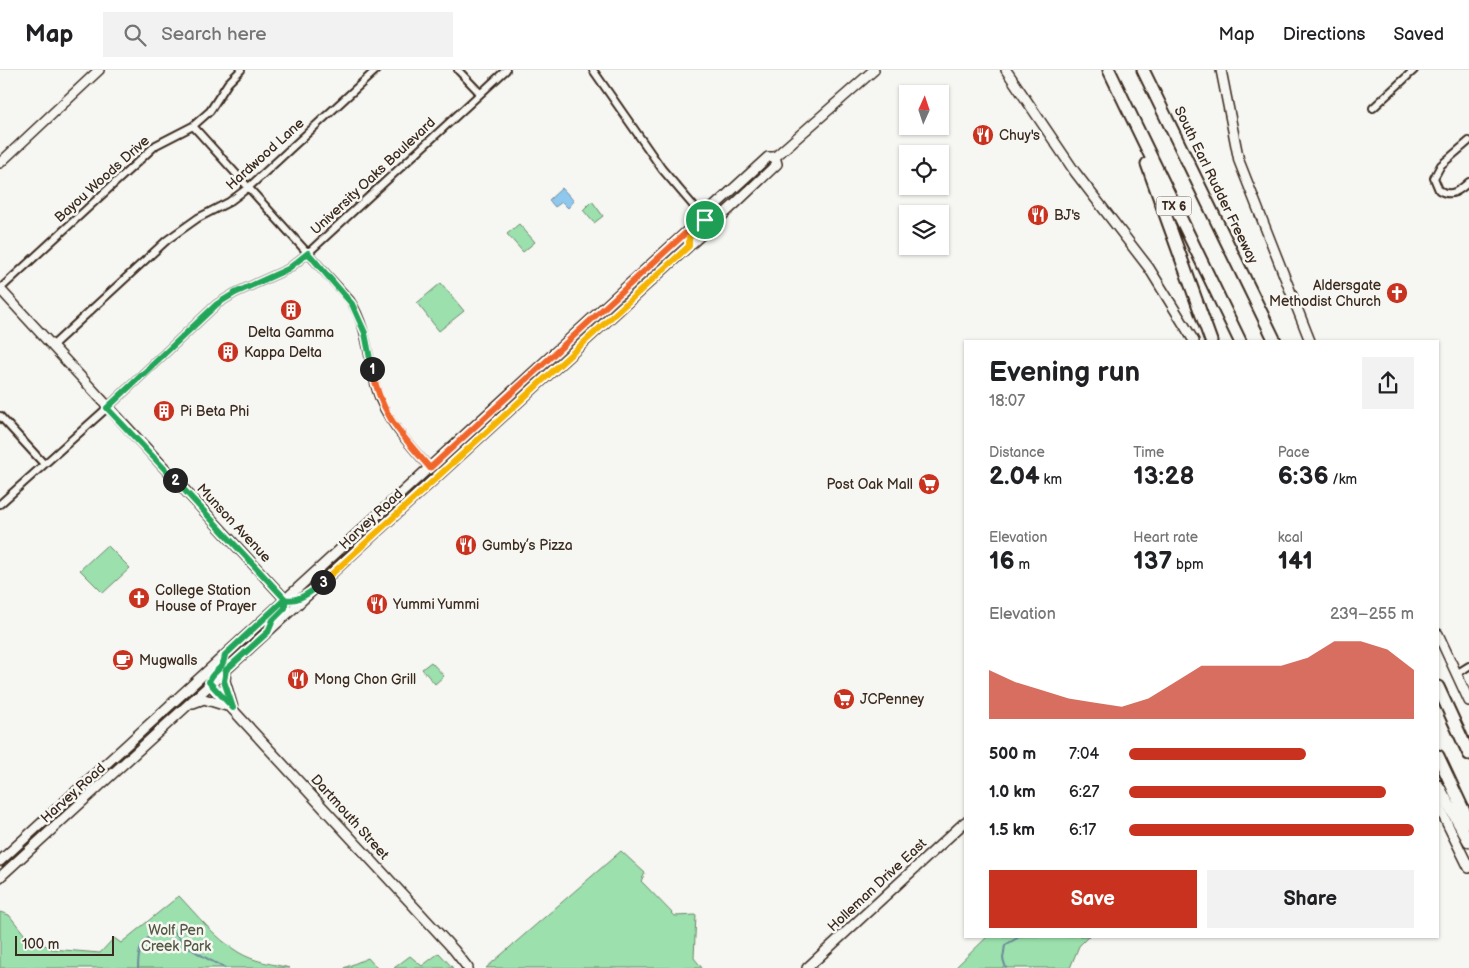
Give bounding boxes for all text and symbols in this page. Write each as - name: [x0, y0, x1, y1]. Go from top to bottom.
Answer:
- search box: [103, 12, 453, 57]
- text: Map: [25, 20, 73, 49]
- icon: search: [121, 21, 149, 49]
- text: Search here: [161, 23, 267, 46]
- text: Map: [1219, 24, 1255, 45]
- text: Directions: [1283, 24, 1365, 45]
- text: Saved: [1393, 24, 1444, 45]
- north arrow: [899, 85, 949, 135]
- map controls: [899, 85, 949, 255]
- street label: South Earl Rudder Freeway: [1170, 103, 1262, 267]
- street label: University Oaks Boulevard: [307, 114, 439, 238]
- street label: Hardwood Lane: [222, 115, 308, 193]
- restaurant icon: Chuy's: [971, 123, 995, 147]
- place label: Chuy's: [999, 127, 1040, 144]
- street label: Bayou Woods Drive: [51, 132, 153, 226]
- button: locate: [899, 145, 949, 195]
- road number: TX 6: [1156, 196, 1192, 216]
- pin: [684, 199, 726, 241]
- restaurant icon: BJ's: [1026, 203, 1050, 227]
- button: layers: [899, 205, 949, 255]
- icon: arrive: [691, 206, 719, 234]
- place label: BJ's: [1054, 207, 1080, 224]
- place label: Aldersgate Methodist Church: [1269, 277, 1381, 310]
- church icon: Aldersgate Methodist Church: [1385, 281, 1409, 305]
- building icon: Delta Gamma: [279, 298, 303, 322]
- place label: Delta Gamma: [248, 324, 334, 341]
- building icon: Kappa Delta: [216, 340, 240, 364]
- place label: Kappa Delta: [244, 344, 322, 361]
- pin: 1: [360, 356, 384, 382]
- text: Evening run: [989, 356, 1140, 389]
- button: share: [1362, 357, 1414, 409]
- text: 1: [370, 361, 375, 378]
- text: 18:07: [989, 392, 1025, 411]
- building icon: Pi Beta Phi: [152, 399, 176, 423]
- place label: Pi Beta Phi: [180, 403, 249, 420]
- text: Distance: [989, 444, 1045, 461]
- text: Time: [1133, 444, 1164, 461]
- text: Pace: [1278, 444, 1310, 461]
- text: 2.04: [989, 461, 1040, 492]
- text: 13:28: [1133, 461, 1194, 492]
- text: 6:36: [1278, 461, 1329, 492]
- pin: 2: [162, 468, 188, 492]
- text: km: [1040, 471, 1062, 488]
- text: /km: [1329, 471, 1357, 488]
- text: 2: [171, 472, 180, 489]
- supermarket icon: Post Oak Mall: [917, 472, 941, 496]
- place label: Post Oak Mall: [827, 476, 913, 493]
- street label: Munson Avenue: [193, 480, 275, 566]
- street label: Harvey Road: [336, 485, 406, 553]
- text: Elevation: [989, 529, 1047, 546]
- text: Heart rate: [1133, 529, 1198, 546]
- text: kcal: [1278, 529, 1303, 546]
- restaurant icon: Gumby’s Pizza: [454, 533, 478, 557]
- place label: Gumby’s Pizza: [482, 537, 573, 554]
- text: 16: [989, 546, 1015, 577]
- text: 137: [1133, 546, 1172, 577]
- text: 141: [1278, 546, 1313, 577]
- text: m: [1015, 556, 1030, 573]
- text: bpm: [1172, 556, 1204, 573]
- pin: 3: [310, 570, 336, 594]
- text: 3: [319, 574, 328, 591]
- place label: College Station House of Prayer: [155, 582, 257, 615]
- church icon: College Station House of Prayer: [127, 586, 151, 610]
- restaurant icon: Yummi Yummi: [365, 592, 389, 616]
- place label: Yummi Yummi: [392, 596, 479, 613]
- text: Elevation: [989, 605, 1056, 624]
- text: 239–255 m: [1330, 605, 1414, 624]
- cafe icon: Mugwalls: [111, 648, 135, 672]
- place label: Mugwalls: [139, 652, 197, 669]
- restaurant icon: Mong Chon Grill: [286, 667, 310, 691]
- place label: Mong Chon Grill: [314, 671, 416, 688]
- supermarket icon: JCPenney: [832, 687, 856, 711]
- place label: JCPenney: [860, 691, 925, 708]
- text: 500 m: [989, 745, 1036, 764]
- text: 7:04: [1069, 745, 1099, 764]
- street label: Harvey Road: [37, 760, 109, 826]
- street label: Dartmouth Street: [307, 771, 393, 864]
- text: 1.0 km: [989, 783, 1036, 802]
- text: 6:27: [1069, 783, 1099, 802]
- text: 1.5 km: [989, 821, 1035, 840]
- text: 6:17: [1069, 821, 1096, 840]
- street label: Holleman Drive East: [824, 834, 930, 935]
- button: Save: [989, 870, 1197, 928]
- button: Share: [1207, 870, 1414, 928]
- park label: Wolf Pen Creek Park: [141, 922, 211, 955]
- scale bar: [15, 933, 114, 956]
- text: 100 m: [22, 936, 59, 953]

